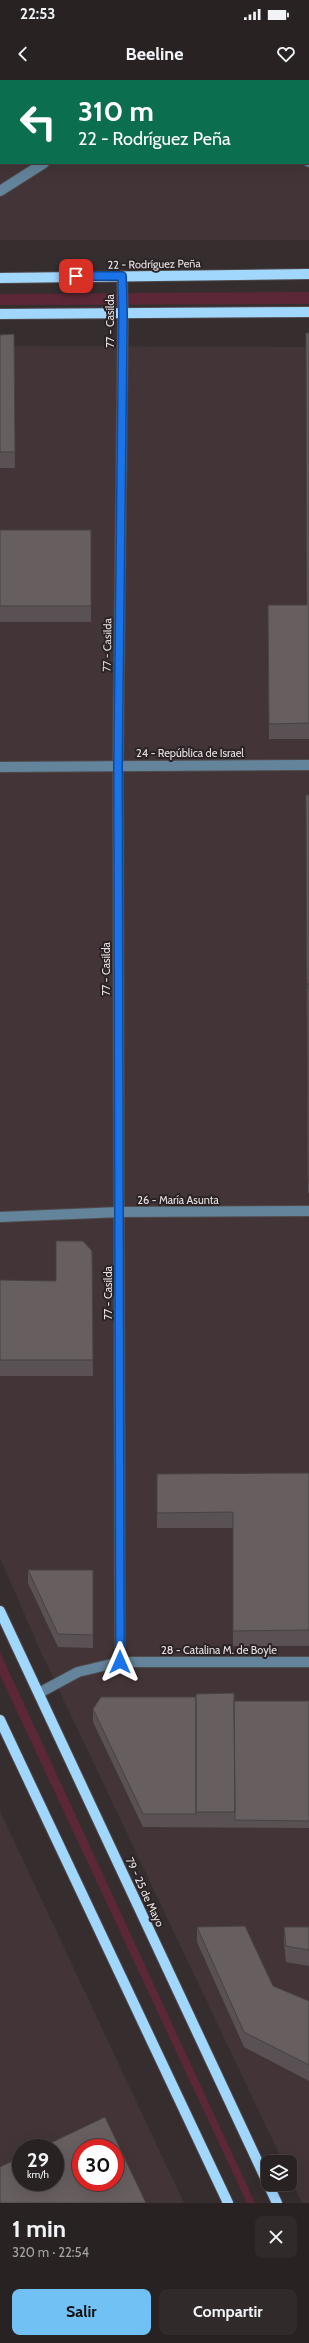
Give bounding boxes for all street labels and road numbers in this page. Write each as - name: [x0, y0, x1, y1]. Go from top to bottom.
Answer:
- street label: 22 - Rodríguez Peña: [107, 256, 201, 272]
- street label: 77 - Casilda: [103, 294, 117, 348]
- street label: 77 - Casilda: [100, 617, 114, 672]
- street label: 24 - República de Israel: [136, 746, 244, 760]
- street label: 77 - Casilda: [99, 942, 113, 996]
- street label: 26 - María Asunta: [137, 1193, 219, 1207]
- street label: 77 - Casilda: [101, 1266, 115, 1320]
- street label: 28 - Catalina M. de Boyle: [161, 1643, 277, 1657]
- street label: 79 - 25 de Mayo: [123, 1855, 167, 1929]

